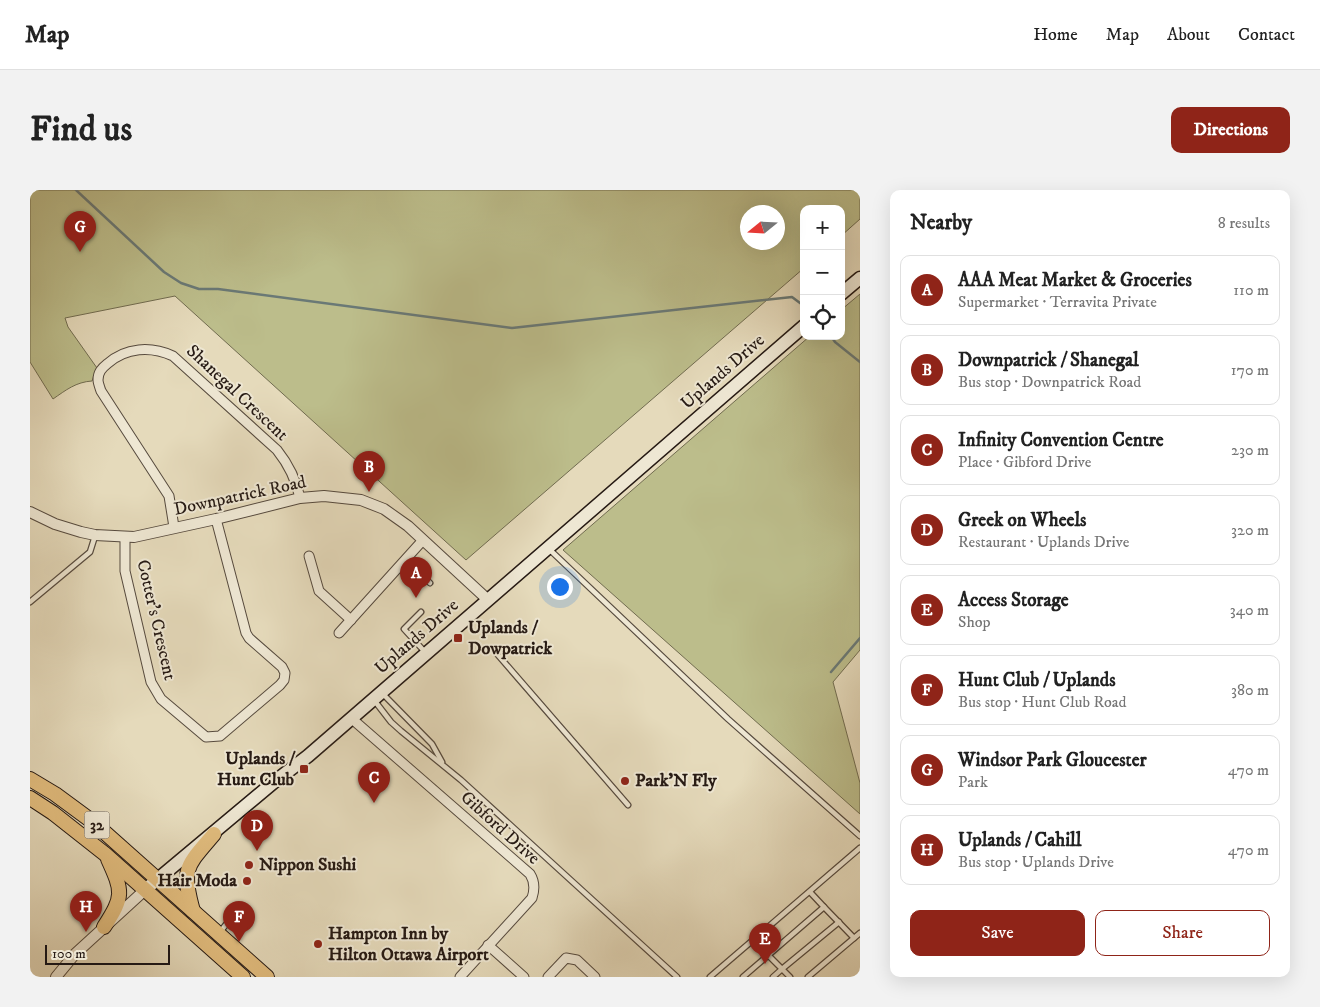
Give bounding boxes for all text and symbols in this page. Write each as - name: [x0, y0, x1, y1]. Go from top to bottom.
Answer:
- text: Map: [25, 20, 69, 50]
- text: Home: [1033, 24, 1078, 46]
- text: Map: [1106, 24, 1139, 46]
- text: About: [1167, 24, 1210, 46]
- text: Contact: [1238, 24, 1295, 46]
- button: Directions: [1171, 107, 1290, 153]
- text: Find us: [30, 108, 132, 152]
- north arrow: [740, 205, 785, 250]
- map controls: [800, 205, 845, 340]
- button: +: [800, 205, 845, 250]
- text: Nearby: [910, 210, 972, 236]
- pin: G: [64, 211, 96, 252]
- text: 8 results: [1218, 213, 1270, 233]
- button: −: [800, 250, 845, 295]
- text: AAA Meat Market & Groceries: [958, 269, 1192, 292]
- text: A: [922, 280, 932, 300]
- text: 110 m: [1233, 280, 1269, 300]
- text: Supermarket · Terravita Private: [958, 292, 1157, 312]
- button: locate: [800, 295, 845, 340]
- street label: Uplands Drive: [677, 330, 769, 414]
- street label: Shanegal Crescent: [181, 340, 293, 446]
- text: Downpatrick / Shanegal: [958, 349, 1139, 372]
- text: B: [922, 360, 932, 380]
- text: 170 m: [1231, 360, 1269, 380]
- text: Bus stop · Downpatrick Road: [958, 372, 1141, 392]
- text: Infinity Convention Centre: [958, 429, 1164, 452]
- text: C: [922, 440, 932, 460]
- text: 230 m: [1231, 440, 1269, 460]
- pin: B: [353, 451, 385, 492]
- text: Place · Gibford Drive: [958, 452, 1091, 472]
- street label: Downpatrick Road: [172, 471, 308, 521]
- text: Greek on Wheels: [958, 509, 1086, 532]
- text: D: [921, 520, 933, 540]
- text: 320 m: [1231, 520, 1269, 540]
- text: Restaurant · Uplands Drive: [958, 532, 1129, 552]
- pin: A: [400, 557, 432, 598]
- street label: Cotter's Crescent: [131, 558, 181, 683]
- your location: [547, 574, 573, 600]
- text: Access Storage: [958, 589, 1069, 612]
- street label: Uplands Drive: [371, 595, 463, 679]
- text: E: [921, 600, 933, 620]
- text: 340 m: [1230, 600, 1269, 620]
- text: Shop: [958, 612, 991, 632]
- place label: Uplands / Dowpatrick: [468, 617, 553, 660]
- marker: Uplands / Dowpatrick: [452, 632, 464, 644]
- text: Hunt Club / Uplands: [958, 669, 1116, 692]
- text: F: [922, 680, 932, 700]
- text: 380 m: [1231, 680, 1269, 700]
- text: Bus stop · Hunt Club Road: [958, 692, 1127, 712]
- place label: Uplands / Hunt Club: [217, 748, 296, 791]
- text: Windsor Park Gloucester: [958, 749, 1147, 772]
- text: G: [921, 760, 933, 780]
- text: 470 m: [1228, 760, 1269, 780]
- pin: C: [358, 762, 390, 803]
- marker: Uplands / Hunt Club: [298, 763, 310, 775]
- place label: Park'N Fly: [635, 770, 717, 792]
- text: Park: [958, 772, 988, 792]
- marker: Park'N Fly: [619, 775, 631, 787]
- street label: Gibford Drive: [456, 787, 544, 869]
- pin: D: [241, 810, 273, 851]
- road number: 32: [84, 812, 110, 838]
- text: Uplands / Cahill: [958, 829, 1082, 852]
- text: H: [920, 840, 934, 860]
- text: 470 m: [1228, 840, 1269, 860]
- text: Bus stop · Uplands Drive: [958, 852, 1114, 872]
- place label: Nippon Sushi: [259, 854, 357, 876]
- marker: Nippon Sushi: [243, 859, 255, 871]
- place label: Hair Moda: [157, 870, 237, 892]
- marker: Hair Moda: [241, 875, 253, 887]
- pin: H: [70, 891, 102, 932]
- pin: F: [223, 901, 255, 942]
- button: Save: [910, 910, 1085, 956]
- button: Share: [1095, 910, 1270, 956]
- place label: Hampton Inn by Hilton Ottawa Airport: [328, 923, 489, 966]
- pin: E: [749, 923, 781, 964]
- marker: Hampton Inn by Hilton Ottawa Airport: [312, 938, 324, 950]
- scale bar: [45, 942, 170, 965]
- text: 100 m: [52, 945, 86, 963]

